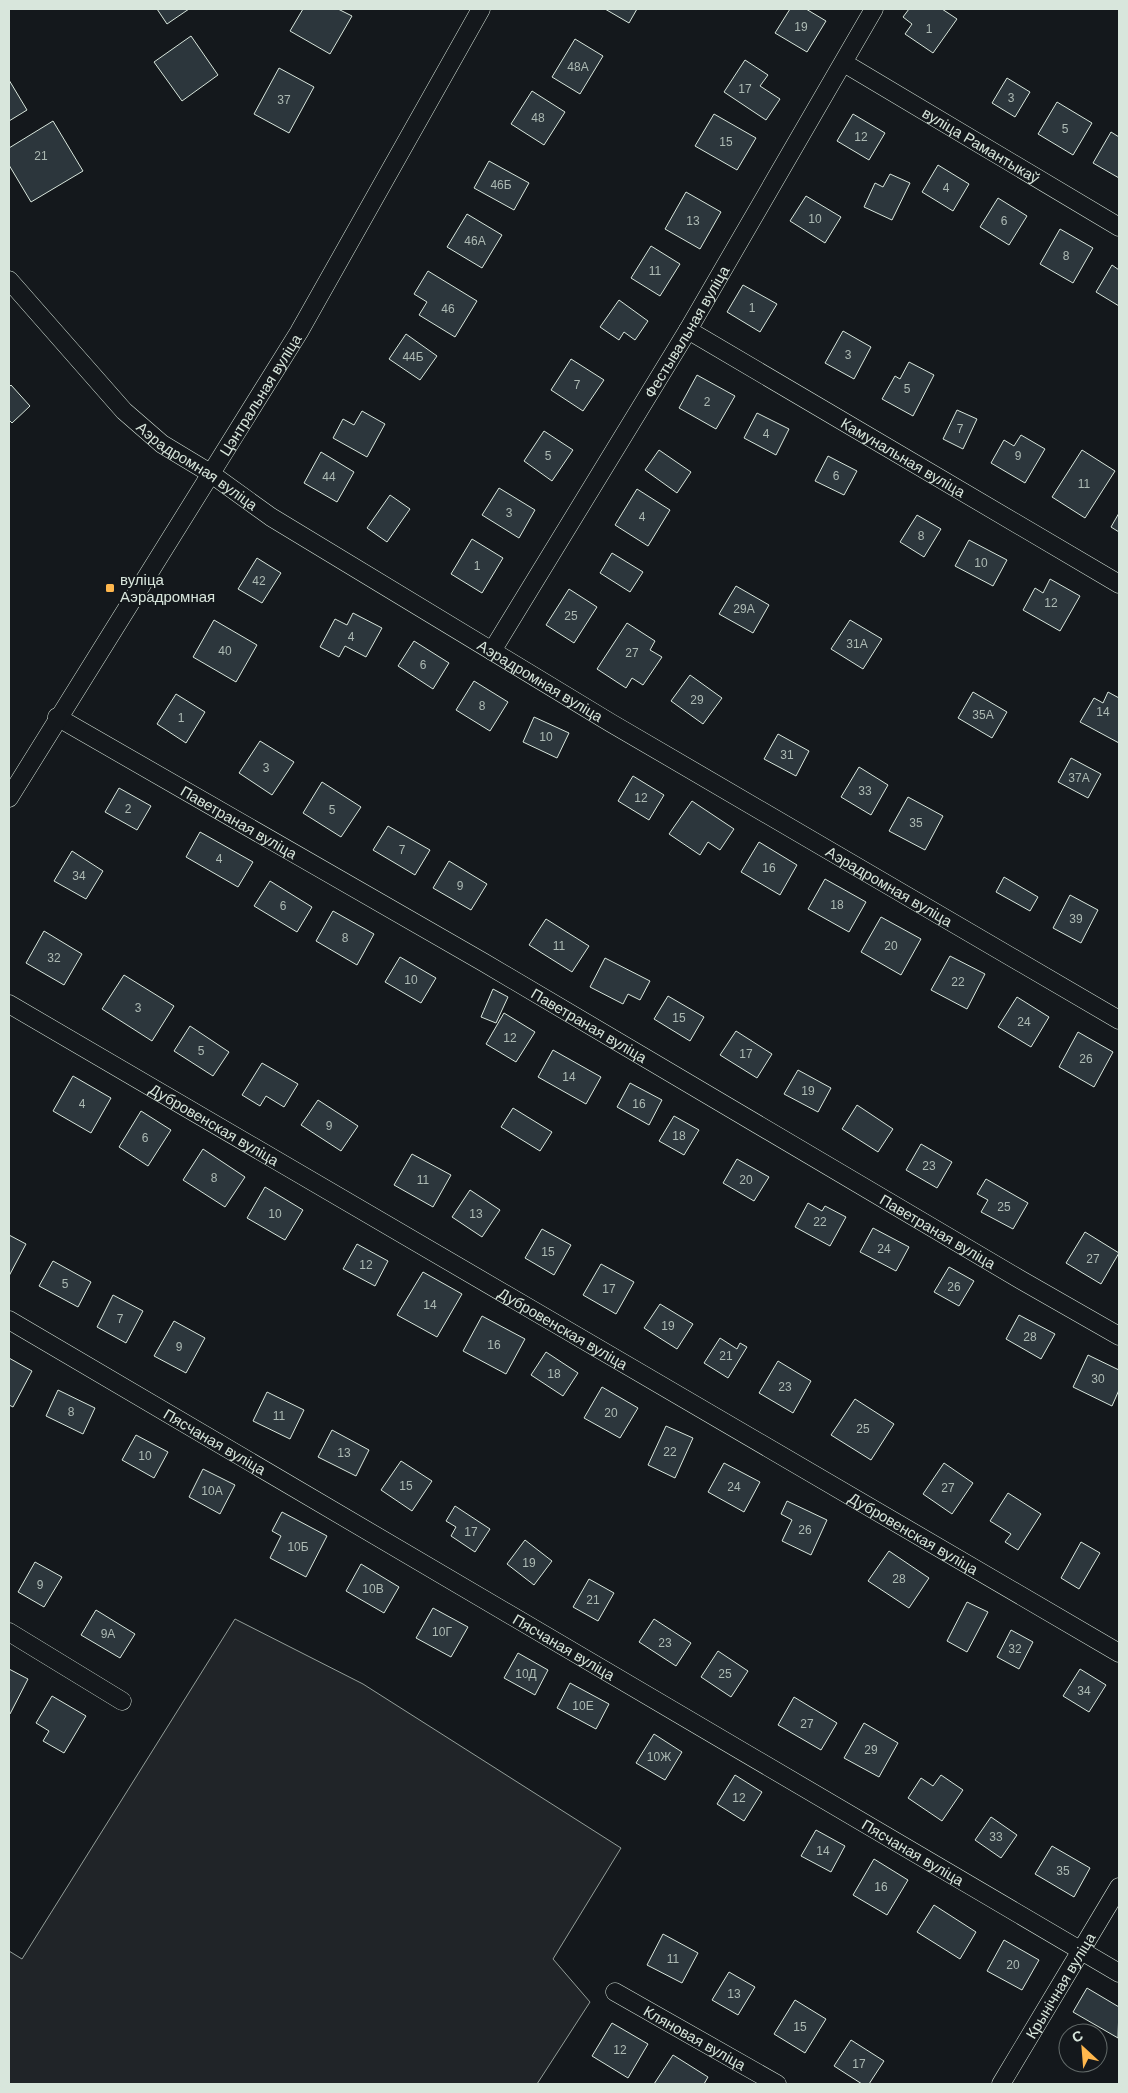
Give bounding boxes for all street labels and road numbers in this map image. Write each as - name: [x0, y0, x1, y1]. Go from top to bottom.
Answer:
- street label: вуліца Рамантыкаў: [920, 104, 1043, 187]
- street label: Фестывальная вуліца: [640, 262, 732, 400]
- street label: Цэнтральная вуліца: [216, 330, 305, 459]
- street label: Камунальная вуліца: [838, 414, 969, 500]
- street label: Аэрадромная вуліца: [134, 418, 262, 514]
- street label: Аэрадромная вуліца: [475, 636, 607, 725]
- street label: Паветраная вуліца: [178, 782, 301, 862]
- street label: Аэрадромная вуліца: [823, 842, 956, 930]
- street label: Паветраная вуліца: [529, 984, 651, 1066]
- street label: Дубровенская вуліца: [147, 1080, 283, 1169]
- street label: Паветраная вуліца: [877, 1190, 999, 1272]
- street label: Дубровенская вуліца: [496, 1284, 631, 1373]
- street label: Пясчаная вуліца: [161, 1405, 270, 1478]
- street label: Дубровенская вуліца: [846, 1489, 982, 1578]
- street label: Пясчаная вуліца: [510, 1610, 619, 1683]
- street label: Пясчаная вуліца: [859, 1815, 968, 1889]
- street label: Крынічная вуліца: [1022, 1929, 1099, 2041]
- street label: Кляновая вуліца: [641, 2002, 750, 2073]

